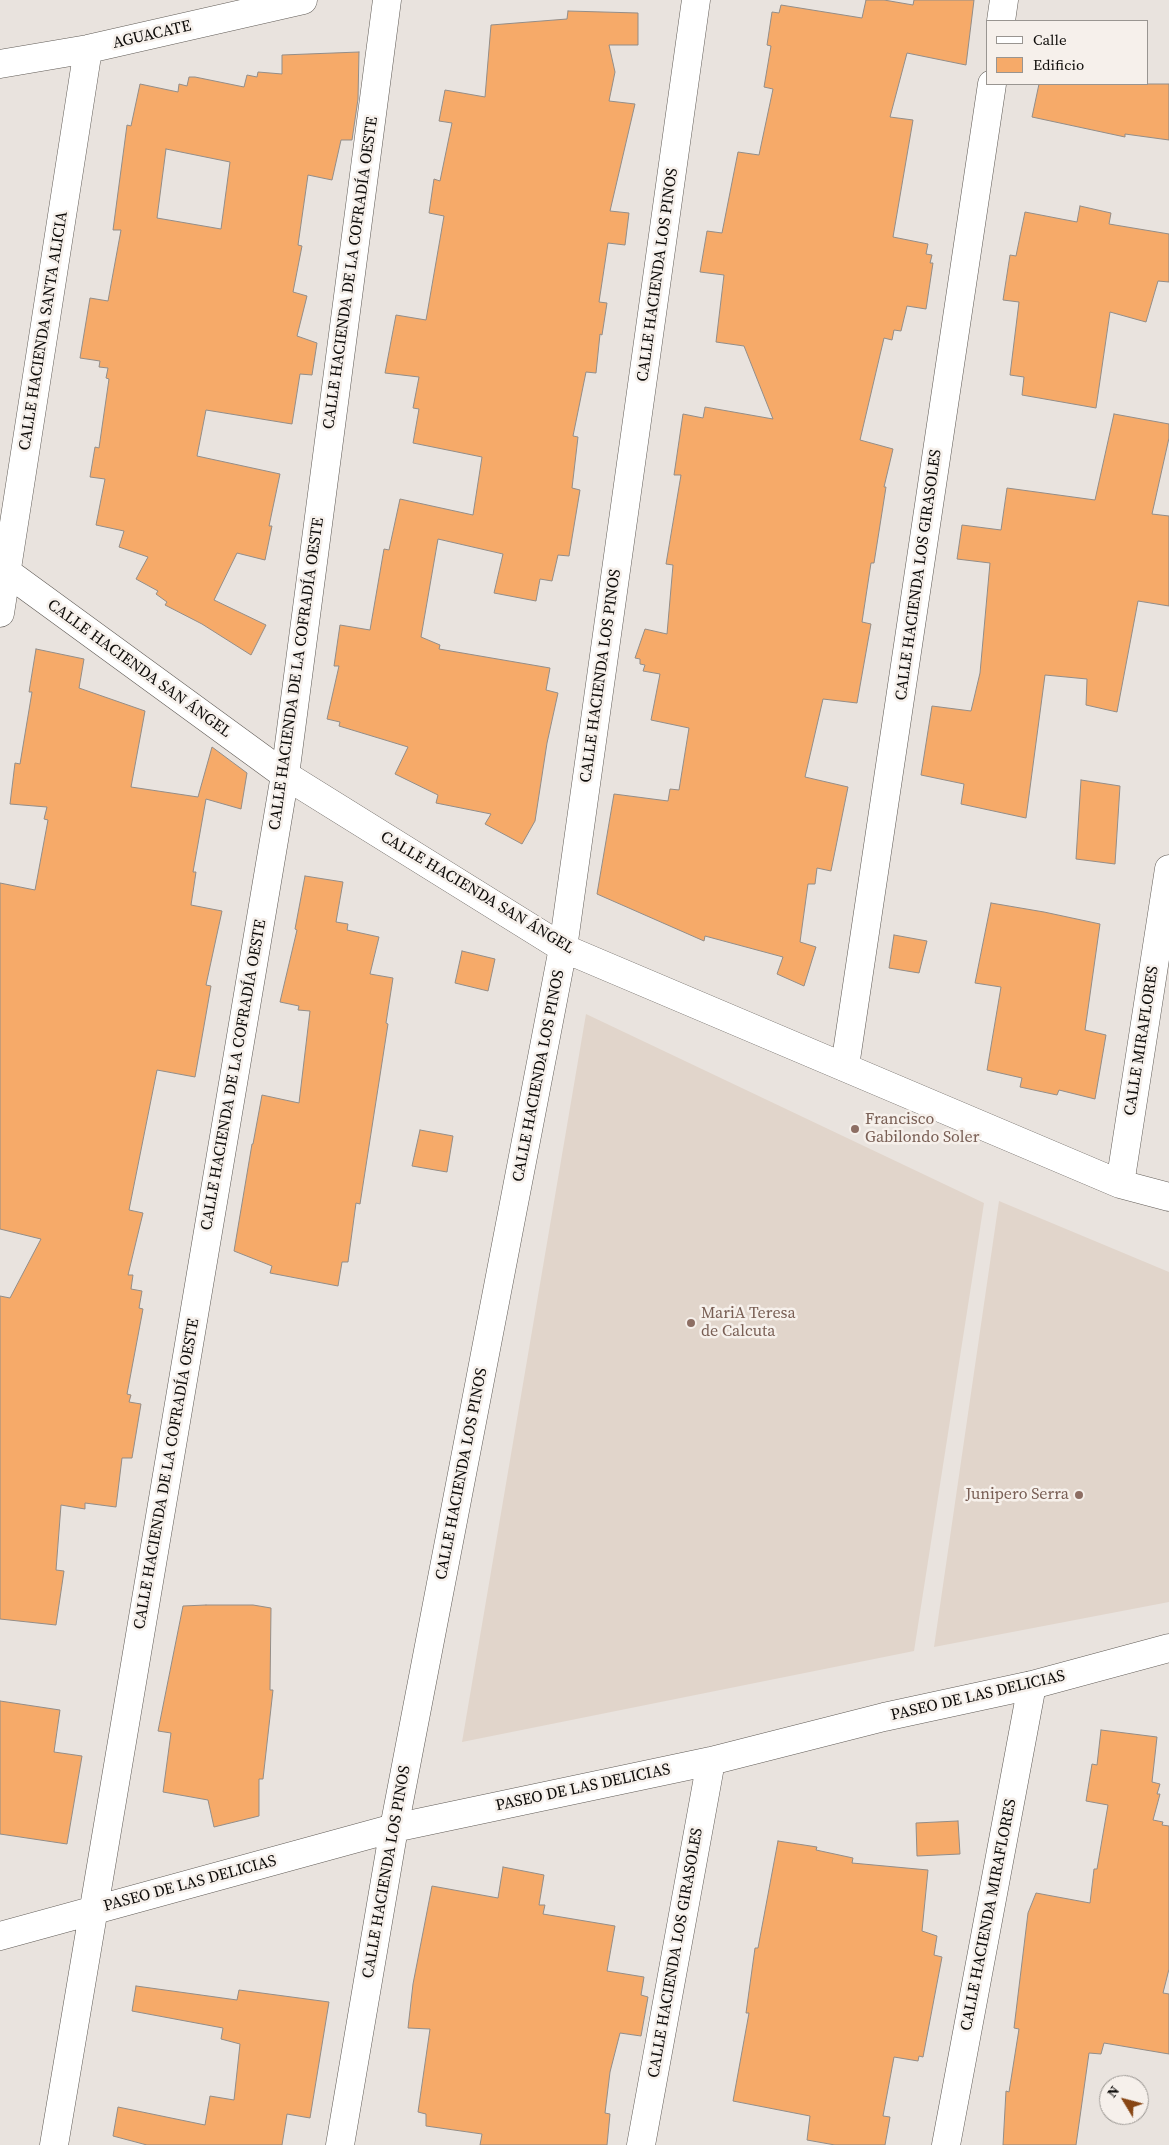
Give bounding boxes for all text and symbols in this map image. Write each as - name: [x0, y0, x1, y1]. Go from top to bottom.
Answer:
- street label: AGUACATE: [111, 17, 193, 53]
- legend: [986, 20, 1149, 85]
- text: Calle: [1033, 29, 1067, 50]
- text: Edificio: [1033, 54, 1084, 75]
- street label: CALLE HACIENDA DE LA COFRADÍA OESTE: [320, 115, 382, 431]
- street label: CALLE HACIENDA LOS PINOS: [633, 167, 683, 383]
- street label: CALLE HACIENDA SANTA ALICIA: [16, 210, 72, 452]
- street label: CALLE HACIENDA LOS GIRASOLES: [892, 448, 946, 702]
- street label: CALLE HACIENDA DE LA COFRADÍA OESTE: [266, 516, 328, 832]
- street label: CALLE HACIENDA LOS PINOS: [576, 568, 626, 784]
- street label: CALLE HACIENDA SAN ÁNGEL: [43, 596, 235, 742]
- street label: CALLE HACIENDA SAN ÁNGEL: [377, 827, 577, 959]
- street label: CALLE HACIENDA DE LA COFRADÍA OESTE: [197, 918, 271, 1232]
- street label: CALLE MIRAFLORES: [1121, 965, 1163, 1117]
- street label: CALLE HACIENDA LOS PINOS: [509, 968, 569, 1184]
- place label: Francisco Gabilondo Soler: [865, 1110, 979, 1148]
- marker: Francisco Gabilondo Soler: [849, 1123, 861, 1135]
- place label: MariA Teresa de Calcuta: [701, 1304, 796, 1342]
- street label: CALLE HACIENDA DE LA COFRADÍA OESTE: [130, 1317, 204, 1631]
- marker: MariA Teresa de Calcuta: [685, 1317, 697, 1329]
- street label: CALLE HACIENDA LOS PINOS: [432, 1366, 492, 1582]
- place label: Junipero Serra: [965, 1485, 1069, 1505]
- marker: Junipero Serra: [1073, 1489, 1085, 1501]
- street label: PASEO DE LAS DELICIAS: [889, 1667, 1067, 1725]
- street label: PASEO DE LAS DELICIAS: [494, 1760, 672, 1816]
- street label: CALLE HACIENDA LOS PINOS: [359, 1764, 415, 1980]
- street label: CALLE HACIENDA MIRAFLORES: [957, 1797, 1021, 2033]
- street label: CALLE HACIENDA LOS GIRASOLES: [645, 1826, 707, 2080]
- street label: PASEO DE LAS DELICIAS: [101, 1852, 279, 1916]
- north arrow: [1099, 2075, 1149, 2125]
- text: N: [1102, 2081, 1124, 2102]

